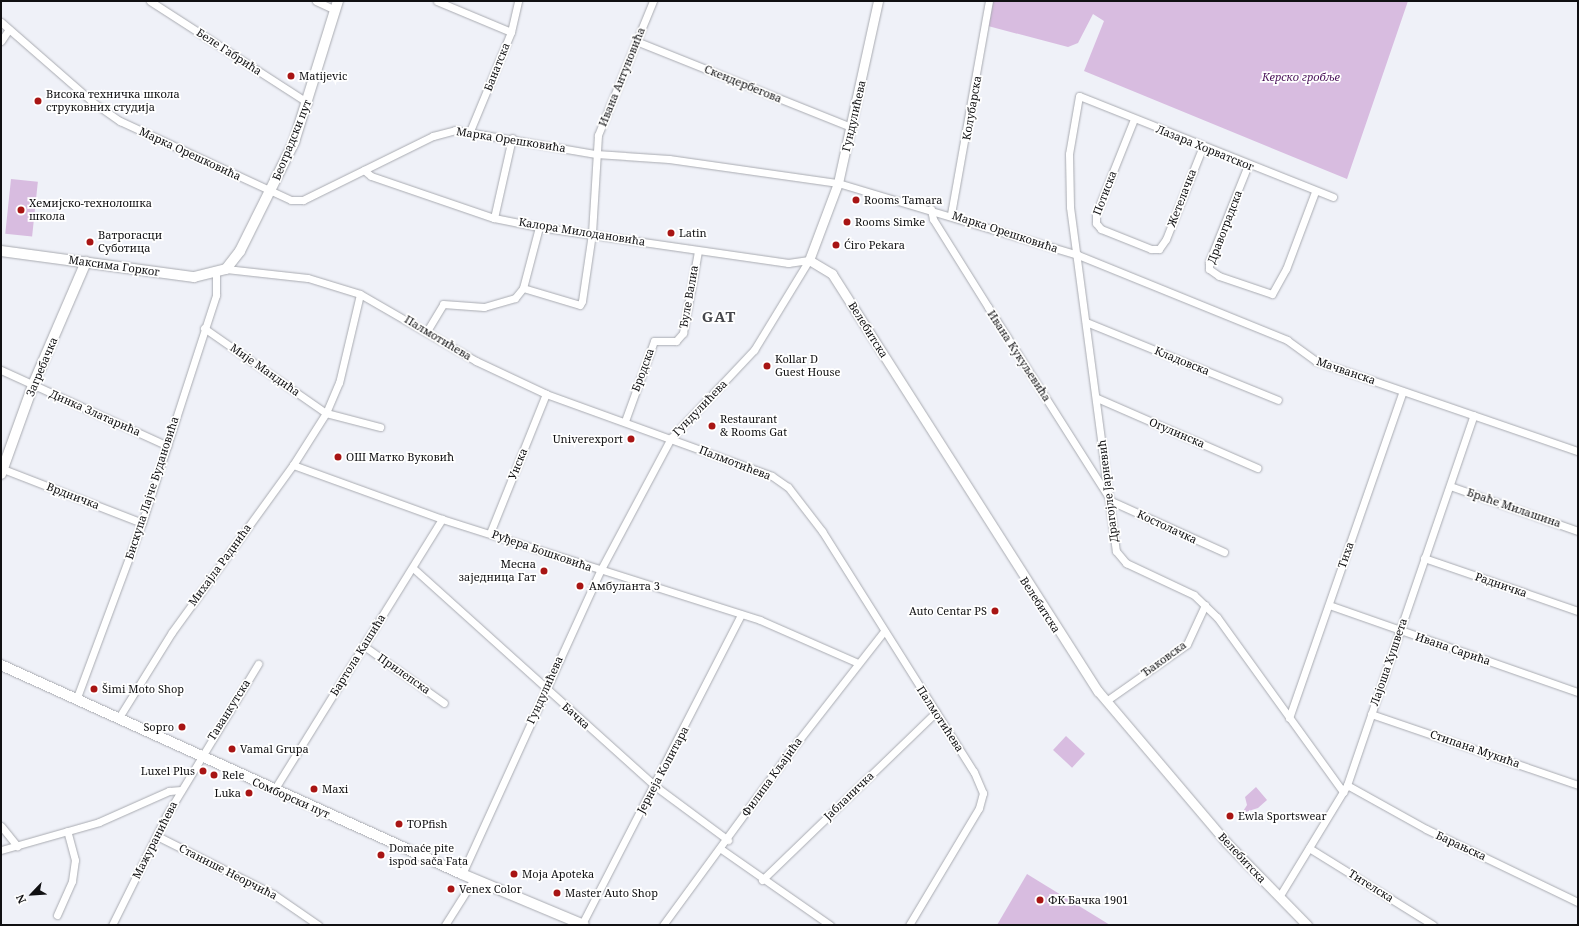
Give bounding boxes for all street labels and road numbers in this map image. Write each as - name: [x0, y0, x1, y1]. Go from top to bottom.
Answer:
- street label: Беле Габрића: [194, 26, 264, 78]
- street label: Ивана Антуновића: [596, 26, 648, 128]
- street label: Банатска: [481, 41, 513, 93]
- street label: Скендербегова: [702, 62, 784, 106]
- street label: Колубарска: [960, 75, 984, 141]
- street label: Гундулићева: [839, 79, 869, 153]
- street label: Београдски пут: [270, 98, 314, 182]
- street label: Лазара Хорватског: [1154, 122, 1256, 174]
- street label: Марка Орешковића: [137, 125, 243, 183]
- street label: Марка Орешковића: [455, 125, 567, 155]
- street label: Жетелачка: [1165, 167, 1199, 229]
- street label: Потиска: [1091, 169, 1119, 217]
- street label: Дравоградска: [1205, 189, 1245, 265]
- street label: Марка Орешковића: [950, 209, 1060, 255]
- street label: Калора Милодановића: [518, 215, 646, 249]
- street label: Максима Горког: [68, 253, 160, 279]
- street label: Ђуле Валиа: [677, 264, 701, 330]
- street label: Велебитска: [846, 300, 890, 360]
- street label: Ивана Кукуљевића: [985, 308, 1053, 404]
- street label: Палмотићева: [402, 313, 474, 363]
- street label: Загребачка: [24, 335, 60, 399]
- street label: Мије Мандића: [228, 341, 302, 399]
- street label: Кладовска: [1153, 344, 1211, 378]
- street label: Бродска: [629, 346, 657, 394]
- street label: Мачванска: [1315, 355, 1377, 387]
- street label: Гундулићева: [670, 377, 730, 439]
- street label: Динка Златарића: [47, 387, 143, 439]
- street label: Бискупа Лајче Будановића: [123, 415, 181, 561]
- street label: Огулинска: [1147, 415, 1207, 451]
- street label: Драгојле Јарневић: [1095, 439, 1121, 543]
- street label: Палмотићева: [697, 443, 773, 483]
- street label: Унска: [506, 446, 530, 482]
- street label: Врдничка: [45, 480, 101, 512]
- street label: Браће Милашина: [1465, 486, 1563, 530]
- street label: Костолачка: [1135, 507, 1199, 547]
- street label: Михајла Раднића: [186, 521, 254, 609]
- street label: Руђера Бошковића: [490, 528, 594, 574]
- street label: Тиха: [1335, 540, 1357, 570]
- street label: Радничка: [1473, 570, 1529, 600]
- street label: Велебитска: [1017, 575, 1063, 635]
- street label: Бартола Кашића: [328, 612, 388, 698]
- street label: Лајоша Хушвета: [1368, 616, 1410, 708]
- street label: Ивана Сарића: [1414, 630, 1492, 668]
- street label: Ђаковска: [1139, 638, 1189, 680]
- street label: Прилепска: [375, 651, 433, 697]
- street label: Гундулићева: [524, 654, 566, 726]
- street label: Таванкутска: [205, 677, 253, 743]
- street label: Палмотићева: [914, 684, 966, 754]
- street label: Бачка: [559, 700, 593, 732]
- street label: Јернеја Копитара: [634, 724, 692, 816]
- street label: Стипана Мукића: [1428, 727, 1522, 771]
- street label: Филипа Кљајића: [739, 735, 805, 819]
- street label: Јабланичка: [821, 769, 877, 823]
- street label: Сомборски пут: [250, 775, 332, 821]
- street label: Мажуранићева: [130, 799, 180, 881]
- street label: Барањска: [1434, 829, 1488, 863]
- street label: Велебитска: [1215, 830, 1269, 886]
- street label: Станише Неорчића: [177, 841, 279, 903]
- street label: Тителска: [1346, 867, 1396, 905]

